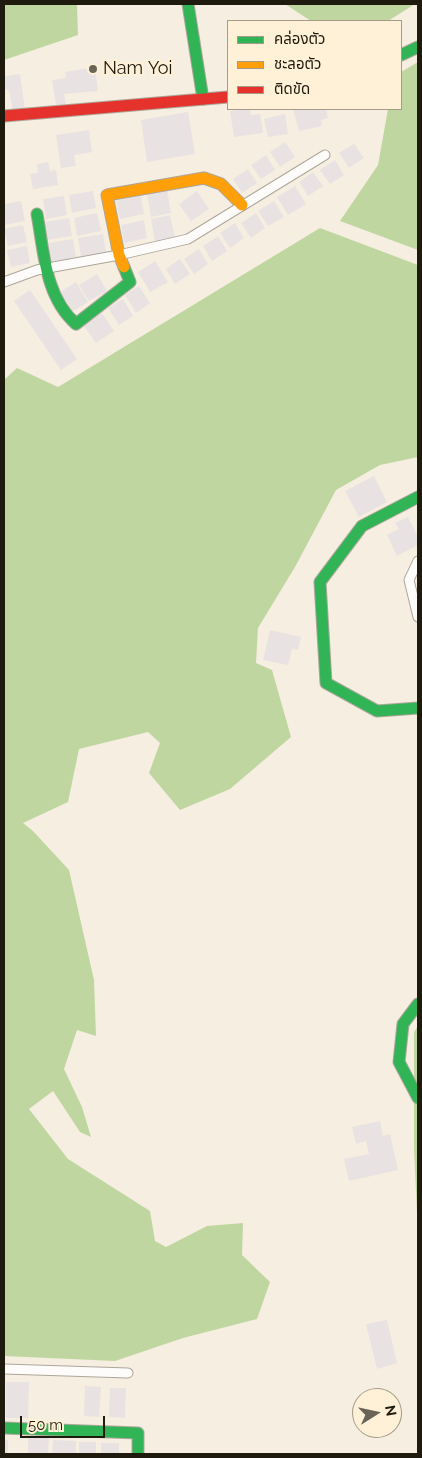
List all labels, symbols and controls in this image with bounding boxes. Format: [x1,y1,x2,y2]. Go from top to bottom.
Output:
legend [227,20,402,110]
text: คล่องตัว [274,30,325,48]
text: ชะลอตัว [274,55,321,73]
place label: Nam Yoi [103,58,172,80]
marker: Nam Yoi [87,63,99,75]
text: ติดขัด [274,80,310,98]
north arrow [352,1388,402,1438]
text: N [382,1404,400,1417]
scale bar [22,1406,108,1438]
text: 50 m [28,1416,63,1434]

